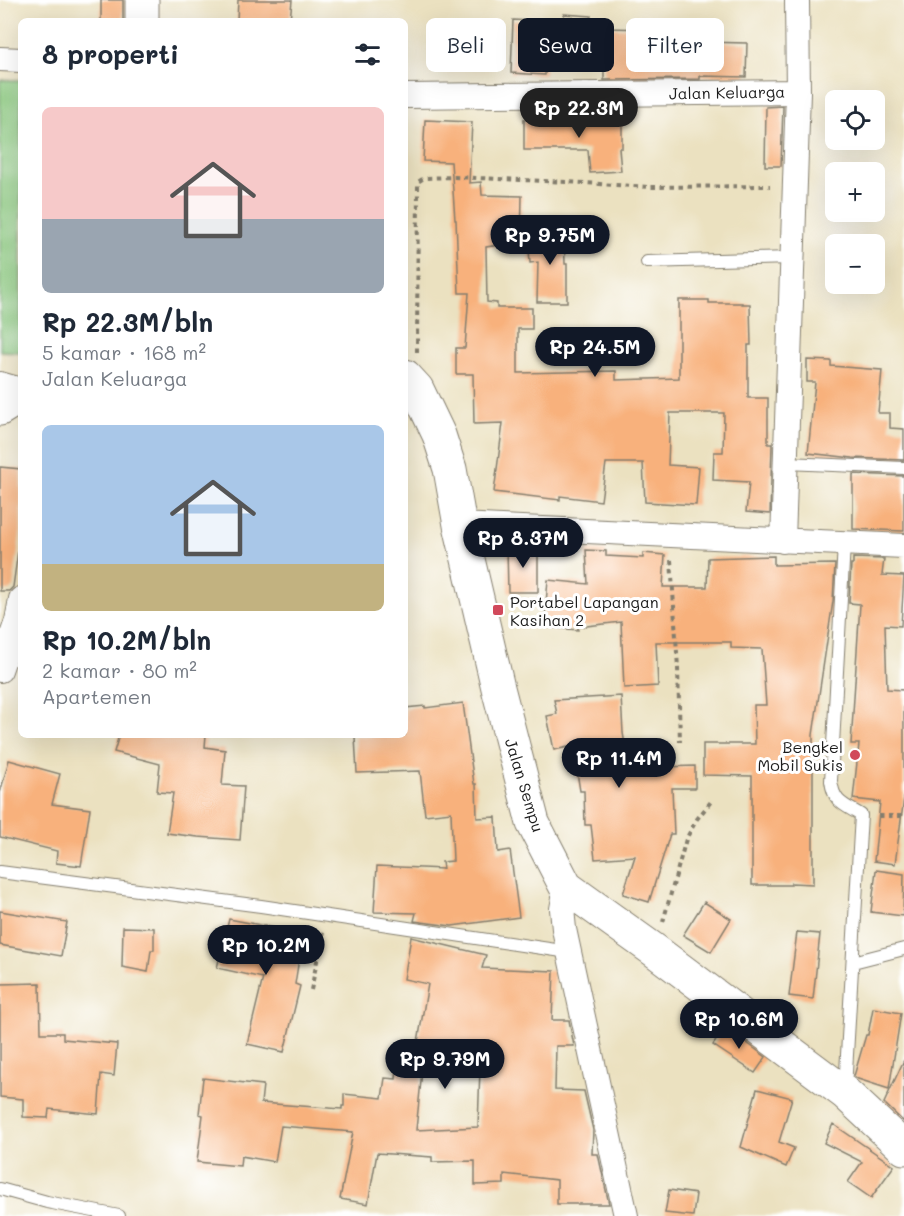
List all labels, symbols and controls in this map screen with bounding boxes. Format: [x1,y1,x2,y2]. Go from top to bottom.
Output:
chip: Beli [426,18,506,72]
chip: Sewa [518,18,614,72]
chip: Filter [626,18,724,72]
text: 8 properti [42,37,179,71]
icon: filters [351,38,384,71]
street label: Jalan Keluarga [669,80,785,104]
pin: Rp 22.3M [517,88,641,139]
map controls [825,90,885,294]
button: locate [825,90,885,150]
text: Rp 22.3M [534,94,624,120]
icon: home [159,146,267,254]
button: + [825,162,885,222]
pin: Rp 9.75M [488,215,612,266]
text: Rp 9.75M [505,221,595,247]
button: − [825,234,885,294]
text: Rp 22.3M/bln [42,305,213,339]
pin: Rp 24.5M [533,327,657,378]
text: Rp 24.5M [549,333,641,359]
text: 5 kamar · 168 m² [42,339,206,365]
text: Jalan Keluarga [42,365,187,391]
icon: home [159,464,267,572]
pin: Rp 8.37M [461,518,585,569]
text: Rp 8.37M [477,524,569,550]
place label: Portabel Lapangan Kasihan 2 [510,591,659,630]
marker: Portabel Lapangan Kasihan 2 [491,603,505,617]
text: Rp 10.2M/bln [42,623,211,657]
text: 2 kamar · 80 m² [42,657,197,683]
text: Apartemen [42,683,151,709]
street label: Jalan Sempu [501,736,549,834]
place label: Bengkel Mobil Sukis [758,736,843,775]
pin: Rp 11.4M [557,738,681,789]
text: Rp 11.4M [576,744,662,770]
marker: Bengkel Mobil Sukis [848,748,862,762]
pin: Rp 10.2M [204,925,328,976]
text: Rp 10.2M [222,931,310,957]
pin: Rp 10.6M [677,999,801,1050]
text: Rp 10.6M [694,1005,784,1031]
pin: Rp 9.79M [383,1039,507,1090]
text: Rp 9.79M [399,1045,491,1071]

